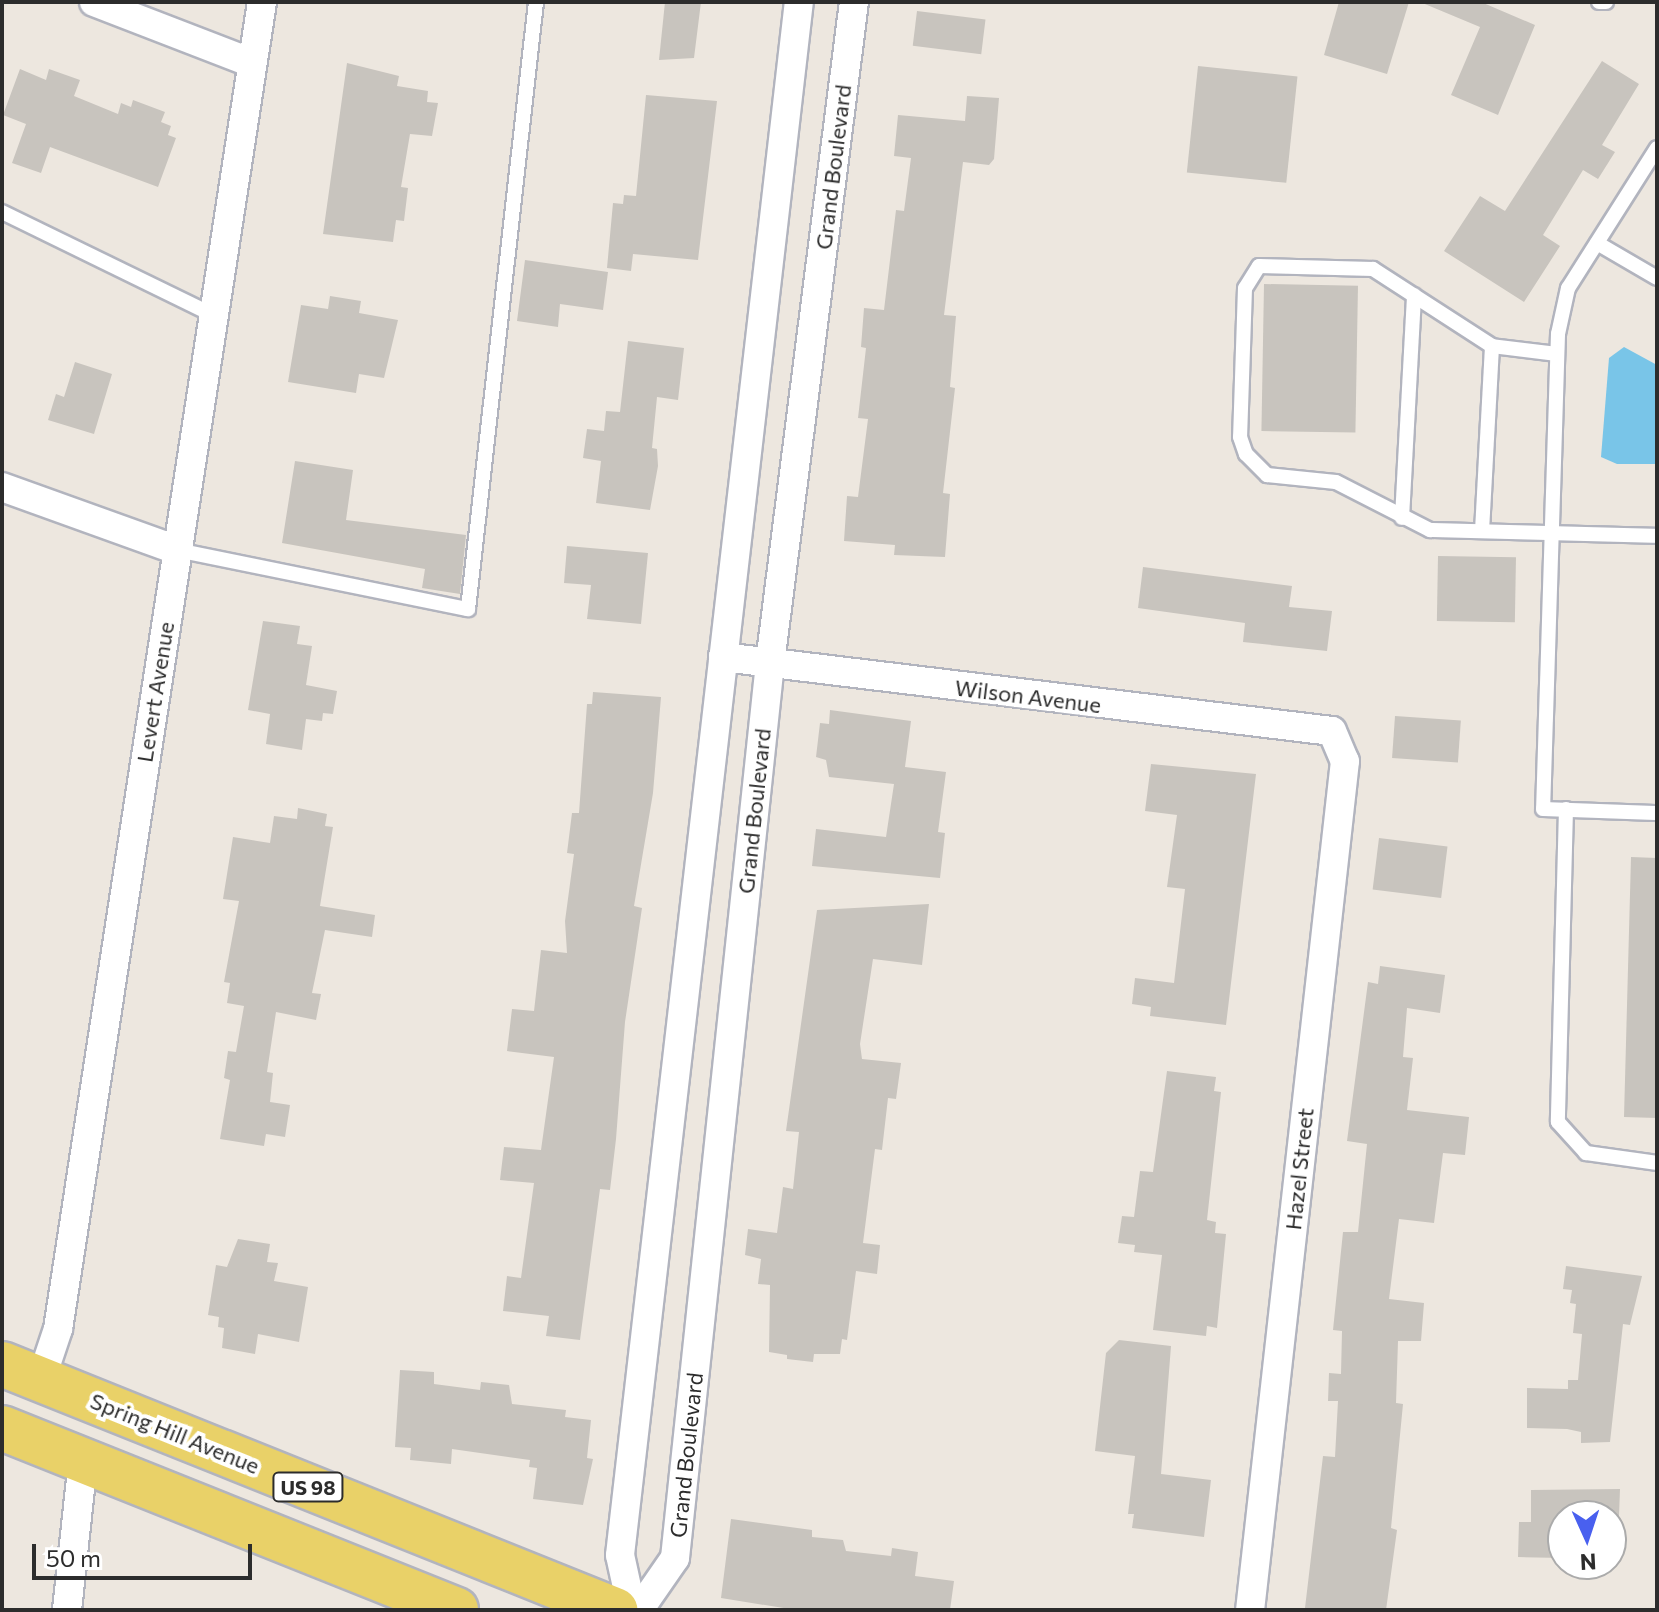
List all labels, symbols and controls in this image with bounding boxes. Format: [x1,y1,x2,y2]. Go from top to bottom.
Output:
street label: Grand Boulevard [810,83,856,251]
street label: Levert Avenue [131,620,179,764]
street label: Wilson Avenue [953,674,1103,718]
street label: Grand Boulevard [732,727,776,895]
street label: Hazel Street [1279,1107,1319,1231]
street label: Grand Boulevard [664,1371,708,1539]
street label: Spring Hill Avenue [87,1387,263,1479]
road number: US 98 [272,1471,344,1503]
north arrow [1547,1500,1627,1580]
scale bar [36,1528,256,1578]
text: 50 m [46,1543,101,1572]
text: N [1579,1549,1597,1576]

